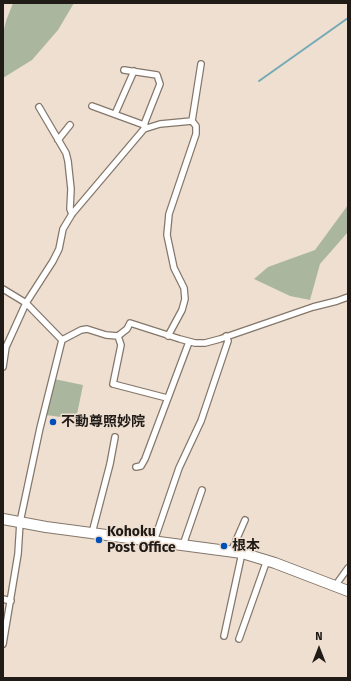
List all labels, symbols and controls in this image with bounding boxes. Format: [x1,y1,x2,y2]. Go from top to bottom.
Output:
place label: 不動尊照妙院 [61,414,145,430]
marker: 不動尊照妙院 [48,417,58,427]
place label: Kohoku Post Office [107,524,176,556]
marker: Kohoku Post Office [94,535,104,545]
place label: 根本 [232,538,260,554]
marker: 根本 [219,541,229,551]
north arrow [299,629,339,669]
text: N [315,630,323,643]

